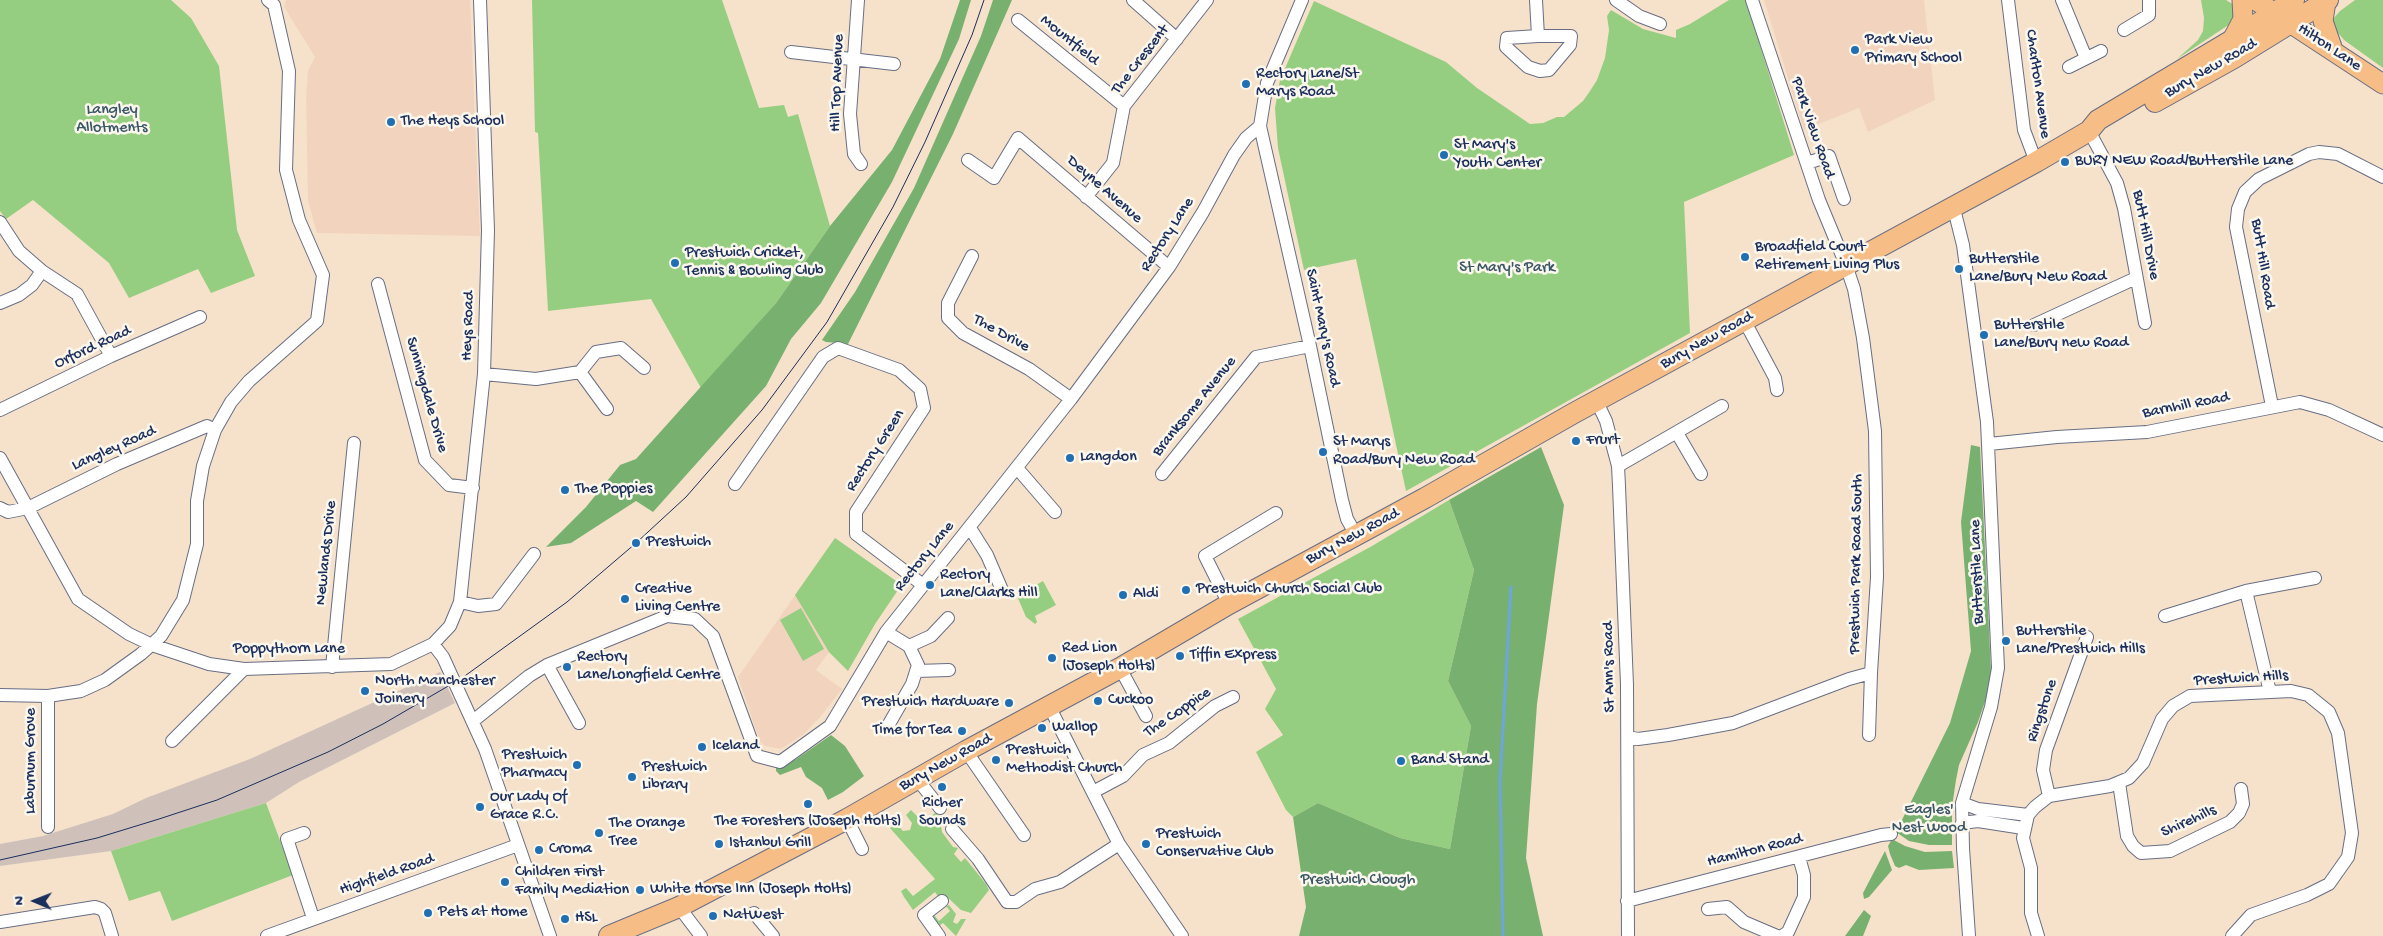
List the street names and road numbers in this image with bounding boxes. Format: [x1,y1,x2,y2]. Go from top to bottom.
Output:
street label: Mountfield [1036,11,1102,71]
street label: Hilton Lane [2293,20,2365,76]
street label: The Crescent [1108,21,1174,99]
street label: Charlton Avenue [2020,28,2054,140]
street label: Hill Top Avenue [827,34,849,132]
street label: Bury New Road [2162,35,2260,103]
street label: Park View Road [1786,75,1838,181]
street label: Deyne Avenue [1062,152,1146,228]
street label: Butt Hill Drive [2127,189,2163,281]
street label: Rectory Lane [1137,194,1199,276]
street label: Butt Hill Road [2245,218,2279,310]
street label: Saint Mary's Road [1300,267,1344,389]
street label: Heys Road [458,291,480,361]
street label: Bury New Road [1657,308,1757,374]
street label: The Drive [969,311,1033,357]
street label: Orford Road [52,322,134,374]
street label: Sunningdale Drive [400,335,452,455]
street label: Branksome Avenue [1149,353,1241,461]
street label: Barnhill Road [2141,388,2231,424]
street label: Rectory Green [842,406,910,496]
street label: Langley Road [69,422,159,476]
street label: Prestwich Park Road South [1846,474,1868,654]
street label: Newlands Drive [312,500,342,606]
street label: Bury New Road [1303,504,1403,570]
street label: Rectory Lane [891,518,959,596]
street label: Butterstile Lane [1967,519,1989,625]
street label: St Ann's Road [1600,621,1620,713]
street label: Poppythorn Lane [233,640,345,660]
street label: Prestwich Hills [2193,667,2289,691]
street label: Ringstone [2023,677,2063,745]
street label: The Coppice [1141,684,1215,742]
street label: Laburnum Grove [22,708,42,814]
street label: Bury New Road [896,730,996,796]
street label: Shirehills [2158,801,2220,843]
street label: Hamilton Road [1705,830,1805,872]
street label: Highfield Road [337,850,437,900]

